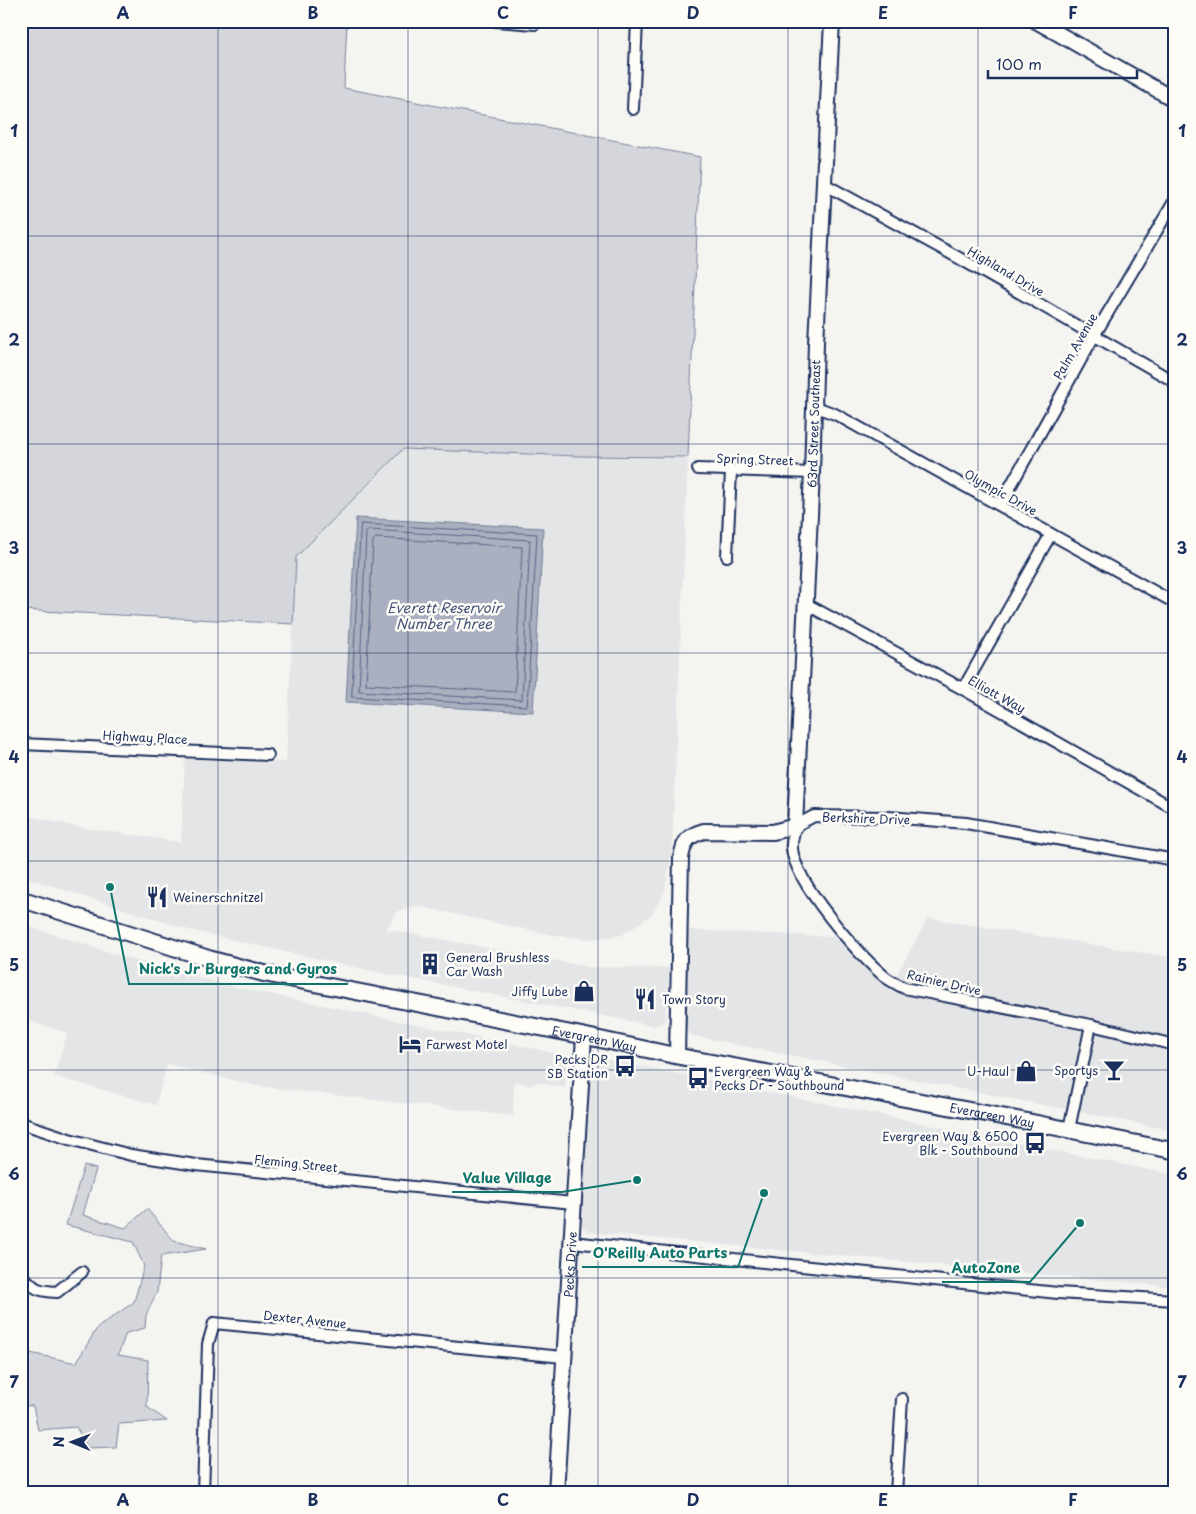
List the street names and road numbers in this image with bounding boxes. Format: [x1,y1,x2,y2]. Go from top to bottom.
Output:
street label: Highland Drive [964,242,1048,300]
street label: Palm Avenue [1049,309,1102,383]
street label: 63rd Street Southeast [802,359,824,488]
street label: Spring Street [716,449,794,469]
street label: Olympic Drive [961,465,1041,519]
street label: Elliott Way [965,671,1029,717]
street label: Highway Place [102,726,188,748]
street label: Berkshire Drive [822,807,910,829]
street label: Rainier Drive [905,965,983,999]
street label: Evergreen Way [551,1021,639,1056]
street label: Evergreen Way [948,1098,1036,1132]
street label: Fleming Street [253,1150,339,1176]
street label: Pecks Drive [559,1231,581,1298]
street label: Dexter Avenue [262,1306,348,1332]

